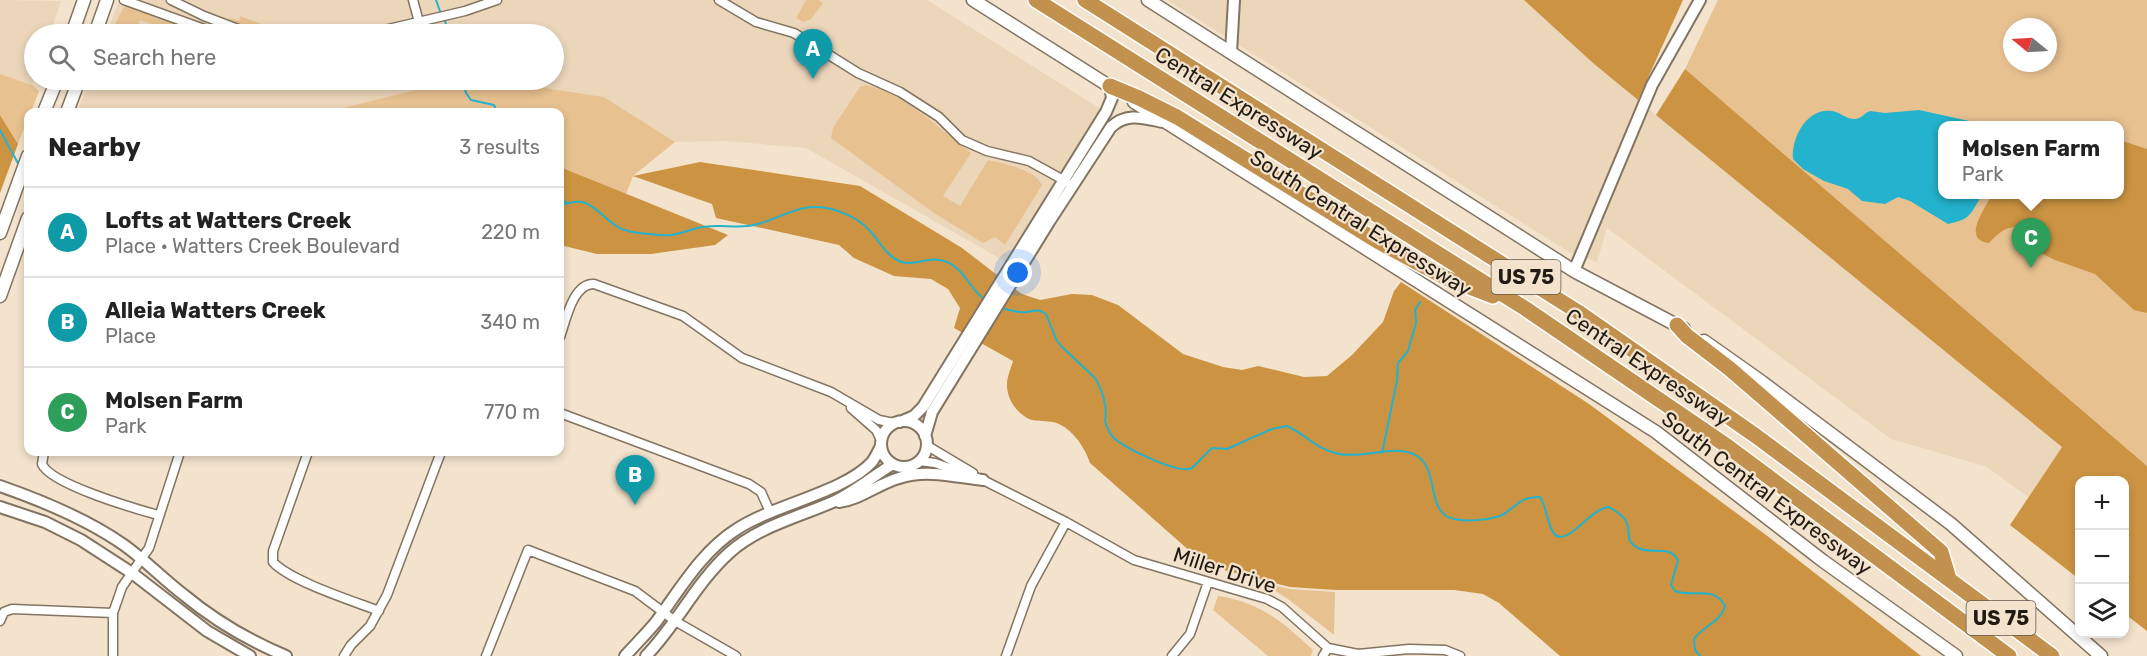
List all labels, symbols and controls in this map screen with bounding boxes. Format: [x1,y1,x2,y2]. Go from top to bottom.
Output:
north arrow [2003,18,2057,72]
search box [24,24,564,90]
pin: A [794,29,832,79]
icon: search [45,41,78,74]
street label: Central Expressway [1151,41,1328,165]
text: Search here [93,44,216,71]
popup [1938,121,2124,199]
text: Nearby [48,132,141,163]
text: 3 results [459,135,540,159]
text: Molsen Farm [1962,135,2100,162]
street label: South Central Expressway [1245,144,1477,302]
text: Park [1962,162,2003,186]
text: Lofts at Watters Creek [105,207,351,234]
pin: C [2012,218,2050,268]
text: A [60,220,75,244]
text: 220 m [481,220,540,244]
text: Place · Watters Creek Boulevard [105,234,400,258]
your location [1003,258,1032,287]
road number: US 75 [1492,260,1561,294]
text: Alleia Watters Creek [105,297,326,324]
street label: Central Expressway [1561,303,1735,432]
text: B [60,310,75,334]
text: 340 m [480,310,540,334]
text: Place [105,324,156,348]
text: Molsen Farm [105,387,243,414]
text: C [60,400,75,424]
text: 770 m [484,400,540,424]
street label: South Central Expressway [1657,406,1877,580]
text: Park [105,414,147,438]
pin: B [616,456,654,505]
map controls [2075,476,2129,638]
button: + [2075,476,2129,530]
button: − [2075,530,2129,584]
street label: Miller Drive [1170,542,1280,598]
button: layers [2075,584,2129,638]
road number: US 75 [1966,601,2036,635]

